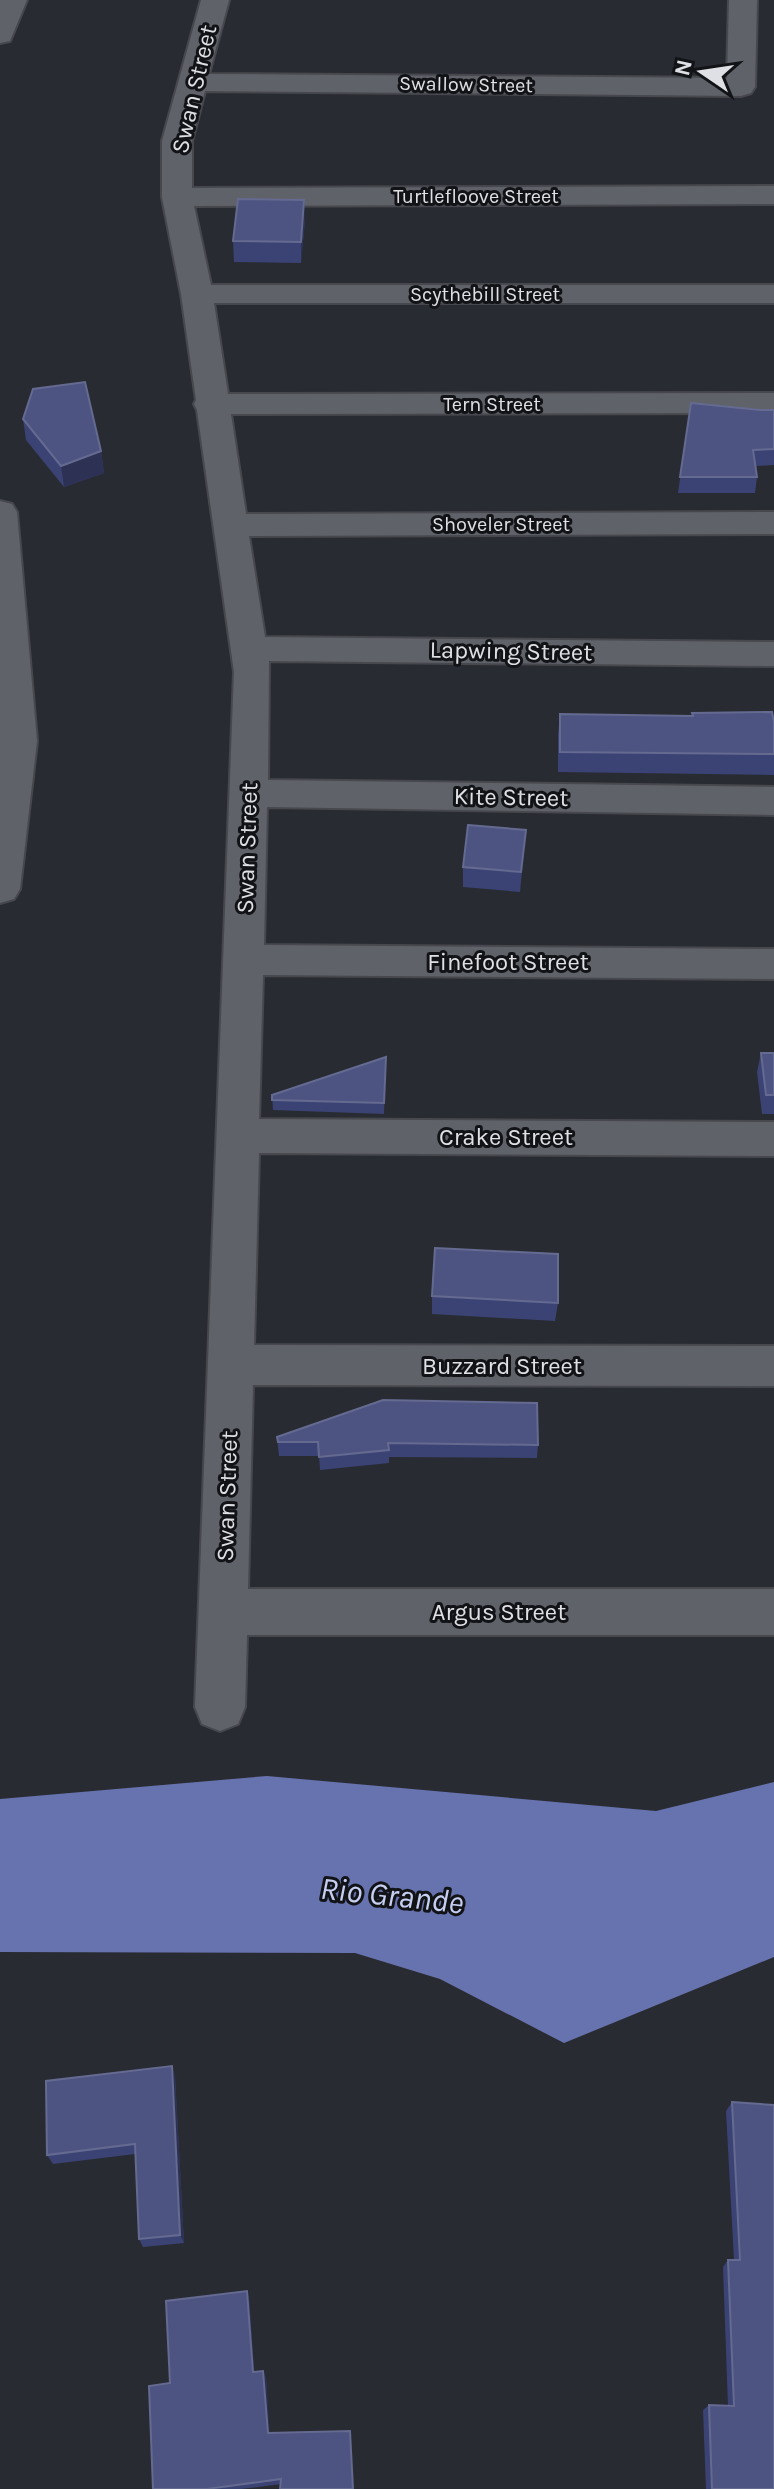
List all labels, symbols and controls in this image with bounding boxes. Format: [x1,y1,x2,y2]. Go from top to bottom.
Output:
street label: Swan Street [166,22,222,156]
north arrow [662,32,742,112]
text: N [669,57,698,78]
street label: Swallow Street [399,72,534,97]
street label: Turtlefloove Street [393,185,559,208]
street label: Scythebill Street [410,283,561,306]
street label: Tern Street [443,393,541,416]
street label: Shoveler Street [432,513,571,536]
street label: Lapwing Street [429,636,593,666]
street label: Swan Street [231,782,263,914]
street label: Kite Street [453,782,569,812]
street label: Finefoot Street [427,948,589,976]
street label: Crake Street [439,1123,573,1151]
street label: Buzzard Street [422,1352,582,1380]
street label: Swan Street [211,1430,243,1562]
street label: Argus Street [432,1598,566,1626]
water label: Rio Grande [319,1870,466,1921]

